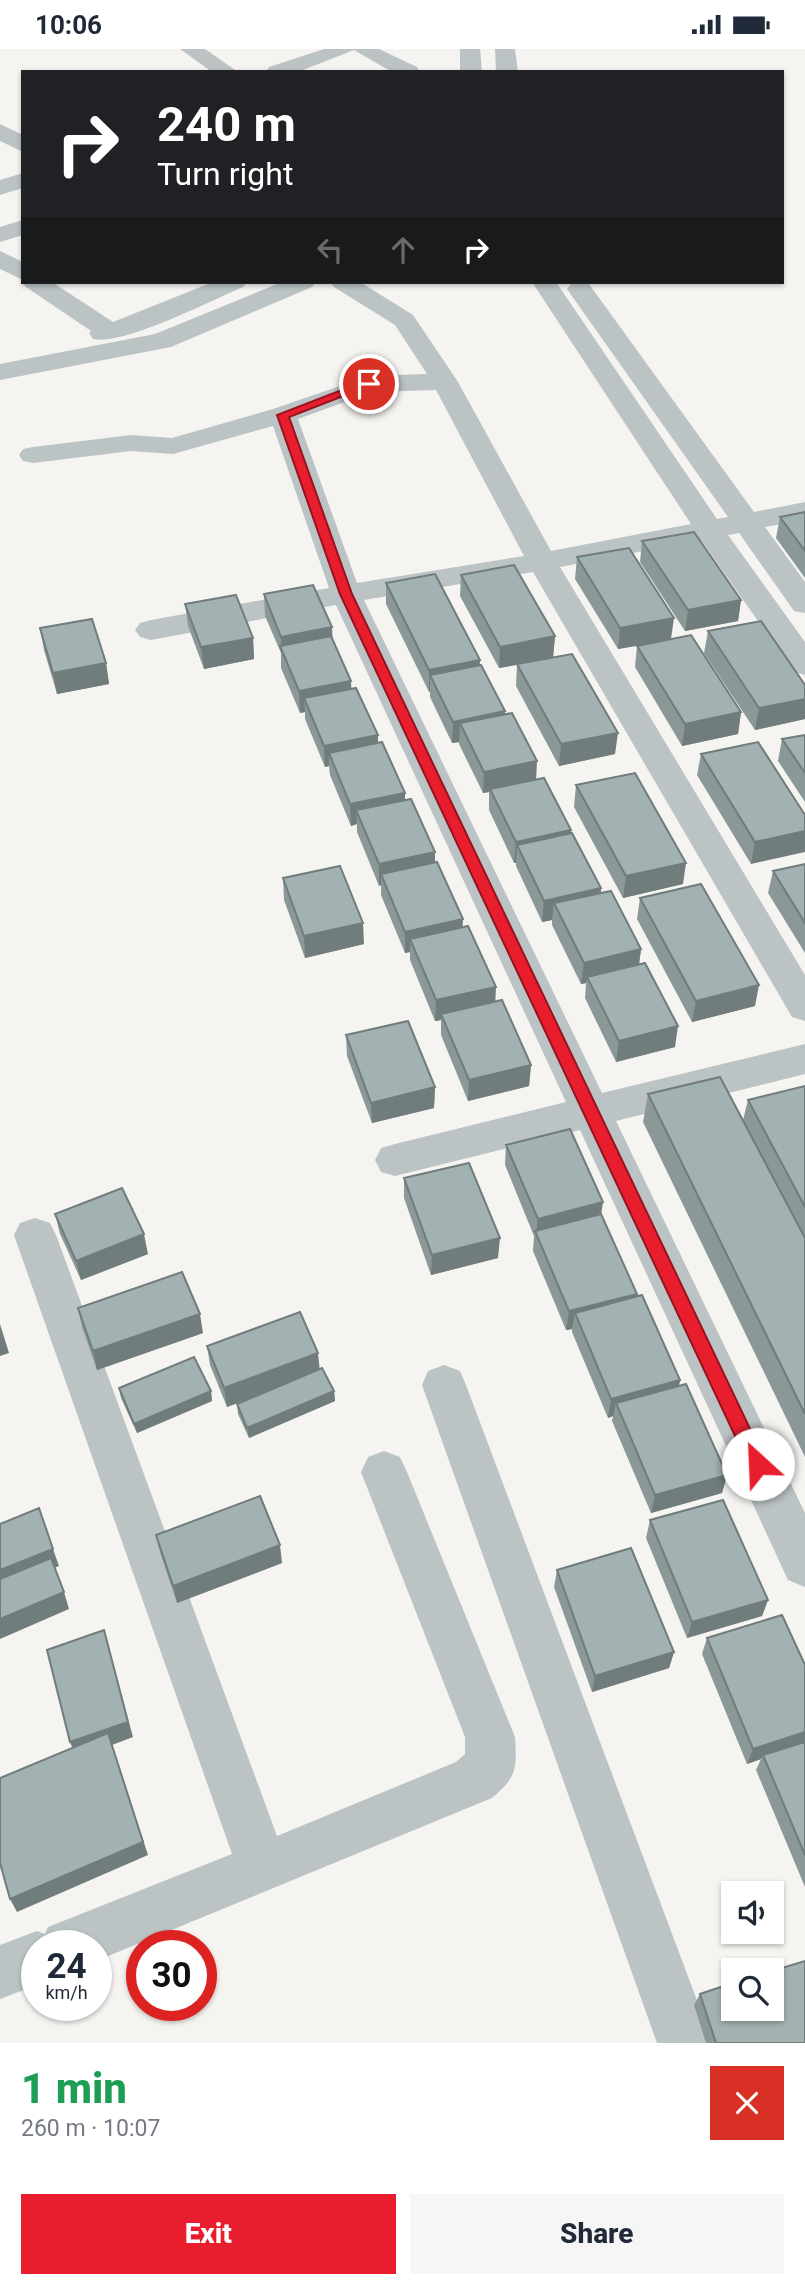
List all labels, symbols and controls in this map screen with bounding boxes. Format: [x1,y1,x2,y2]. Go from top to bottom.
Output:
text: 10:06 [35,10,102,40]
text: 240 m [157,96,296,153]
icon: right [42,98,133,189]
text: Turn right [157,155,293,193]
icon: left [311,231,349,269]
icon: ahead [384,231,422,269]
icon: right [457,231,495,269]
pin [339,354,399,414]
icon: arrive [350,365,388,403]
position arrow [721,1427,795,1501]
map controls [721,1881,784,2021]
button: sound [721,1881,784,1944]
speed limit sign: 30 [126,1930,217,2021]
text: 24 [46,1946,87,1987]
button: search [721,1958,784,2021]
text: km/h [45,1982,88,2003]
text: 1 min [21,2064,127,2113]
button: close [710,2066,784,2140]
text: 260 m · 10:07 [21,2115,160,2142]
button: Exit [21,2194,396,2274]
button: Share [410,2194,784,2274]

